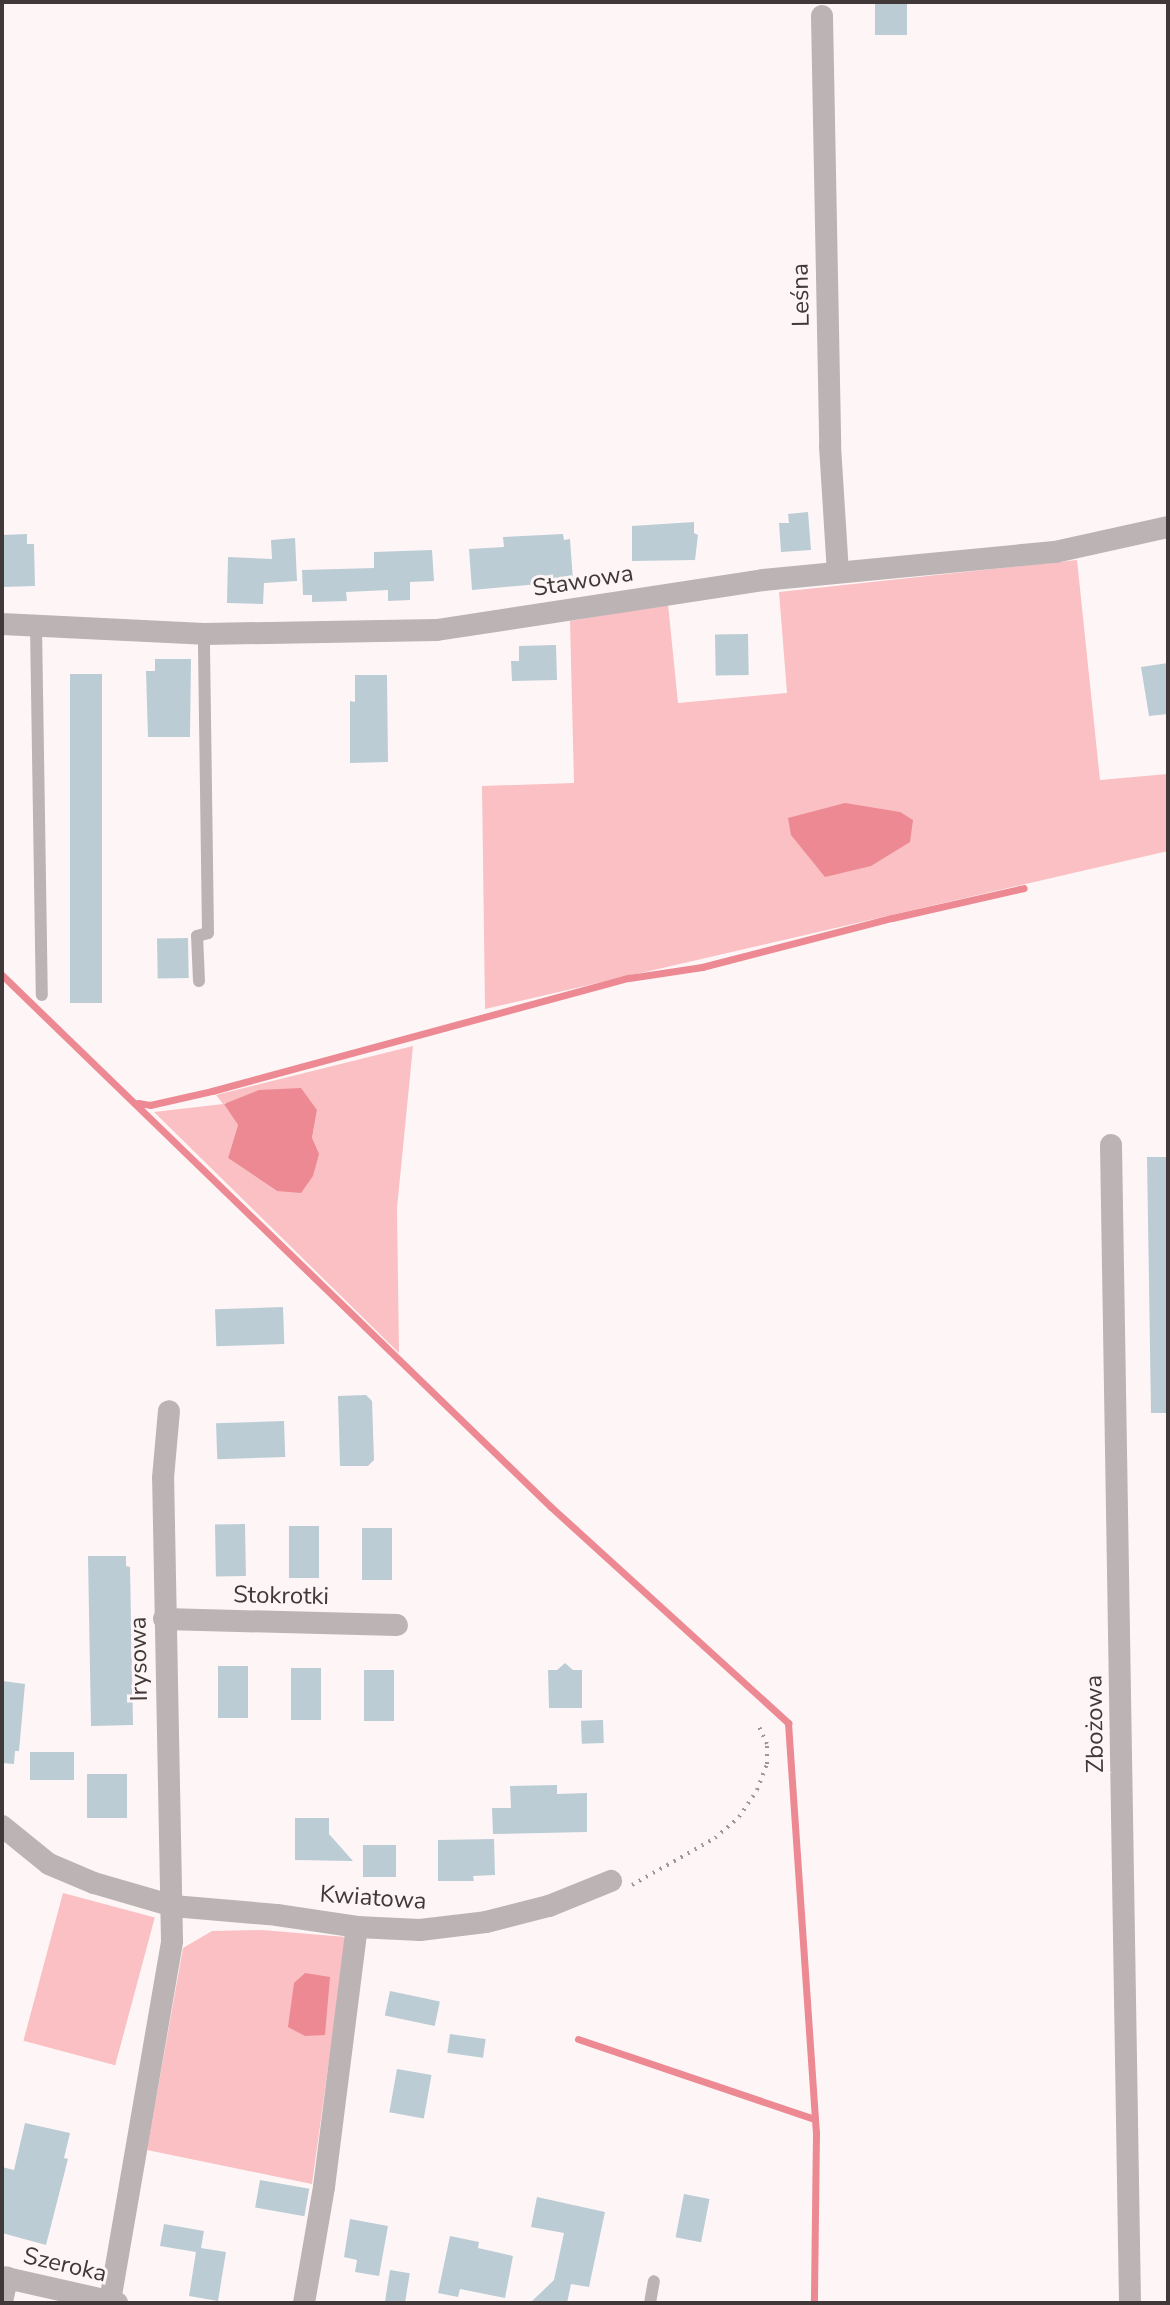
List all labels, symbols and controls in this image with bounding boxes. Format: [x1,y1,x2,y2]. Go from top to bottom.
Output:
street label: Leśna [786,263,816,327]
street label: Stawowa [531,559,635,603]
street label: Stokrotki [233,1581,329,1611]
street label: Irysowa [124,1616,154,1702]
street label: Zbożowa [1080,1675,1110,1773]
street label: Kwiatowa [319,1880,427,1916]
street label: Szeroka [20,2241,110,2289]

